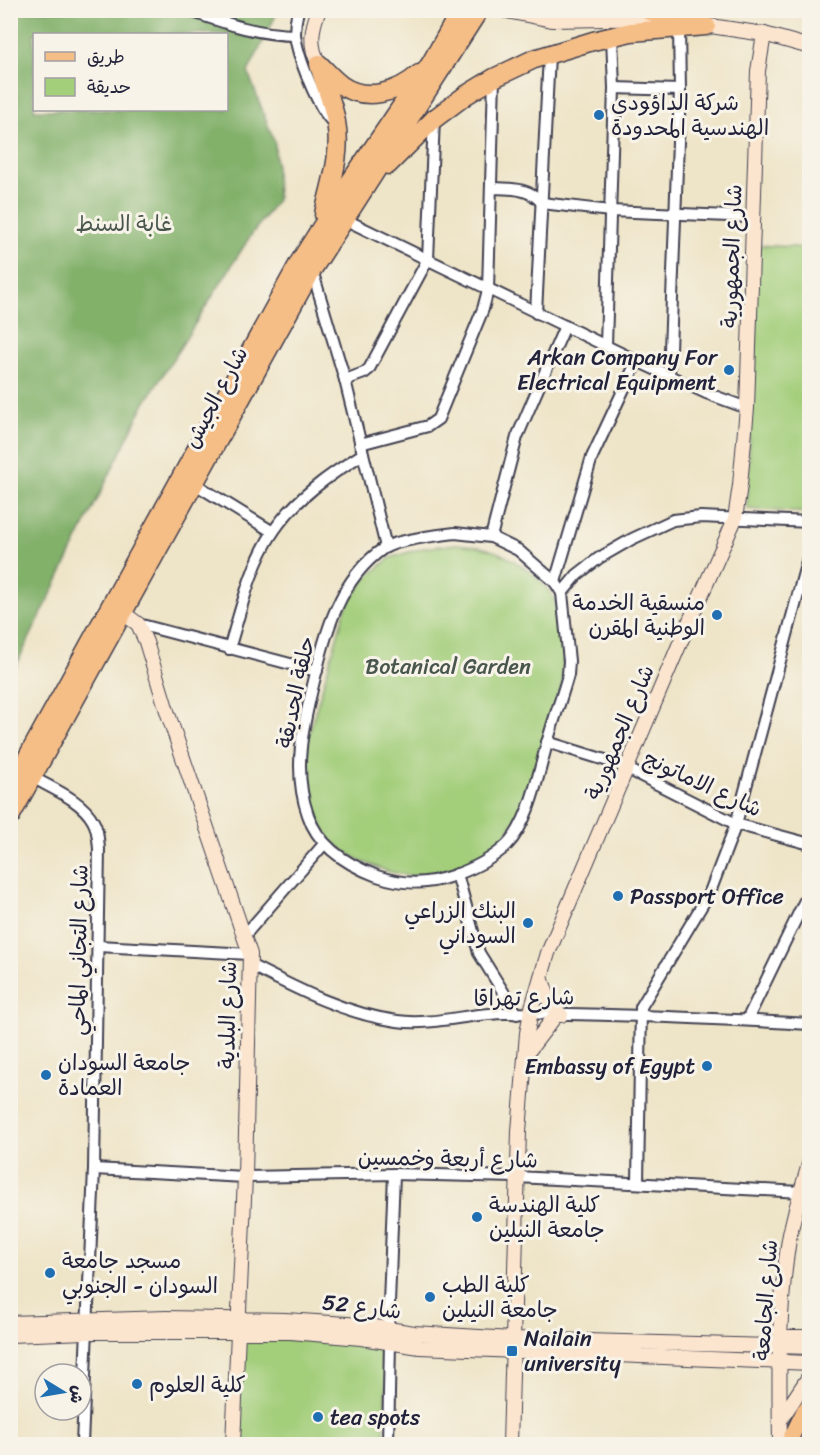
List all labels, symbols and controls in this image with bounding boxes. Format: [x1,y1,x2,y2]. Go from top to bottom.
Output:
legend [33,33,228,111]
text: طريق [87,41,125,73]
text: حديقة [87,71,131,103]
place label: شركة الداؤودي الهندسية المحدودة [611,83,769,147]
marker: شركة الداؤودي الهندسية المحدودة [592,108,606,122]
street label: شارع الجمهورية [710,183,753,329]
park label: غابة السنط [76,204,172,243]
place label: Arkan Company For Electrical Equipment [517,338,719,402]
street label: شارع الجيش [172,339,259,455]
marker: Arkan Company For Electrical Equipment [722,363,736,377]
place label: منسقية الخدمة الوطنية المقرن [572,583,705,647]
marker: منسقية الخدمة الوطنية المقرن [710,608,724,622]
street label: حلقة الحديقة [265,632,326,752]
park label: Botanical Garden [365,647,531,686]
street label: شارع الجمهورية [573,658,666,806]
street label: شارع الاماتونج [637,739,769,828]
street label: شارع التجاني الماحي [58,864,99,1036]
place label: Passport Office [630,877,784,916]
marker: Passport Office [611,889,625,903]
place label: البنك الزراعي السوداني [404,891,516,955]
marker: البنك الزراعي السوداني [521,916,535,930]
street label: شارع البلدية [207,961,248,1069]
street label: شارع تهراقا [473,977,575,1018]
place label: جامعة السودان العمادة [58,1043,190,1107]
place label: Embassy of Egypt [524,1047,695,1086]
marker: Embassy of Egypt [700,1059,714,1073]
marker: جامعة السودان العمادة [39,1068,53,1082]
street label: شارع أربعة وخمسين [358,1137,538,1180]
place label: كلية الهندسة جامعة النيلين [489,1185,605,1249]
marker: كلية الهندسة جامعة النيلين [470,1210,484,1224]
street label: شارع الجامعة [742,1238,789,1362]
place label: مسجد جامعة السودان - الجنوبي [62,1241,218,1305]
place label: كلية الطب جامعة النيلين [442,1265,558,1329]
marker: مسجد جامعة السودان - الجنوبي [43,1266,57,1280]
street label: شارع 52 [320,1282,404,1331]
marker: كلية الطب جامعة النيلين [423,1290,437,1304]
place label: Nailain university [524,1319,621,1383]
marker: Nailain university [505,1344,519,1358]
north arrow [33,1362,93,1422]
place label: كلية العلوم [149,1365,246,1404]
marker: كلية العلوم [130,1377,144,1391]
text: ش [61,1383,93,1406]
place label: tea spots [330,1398,421,1437]
marker: tea spots [311,1410,325,1424]

